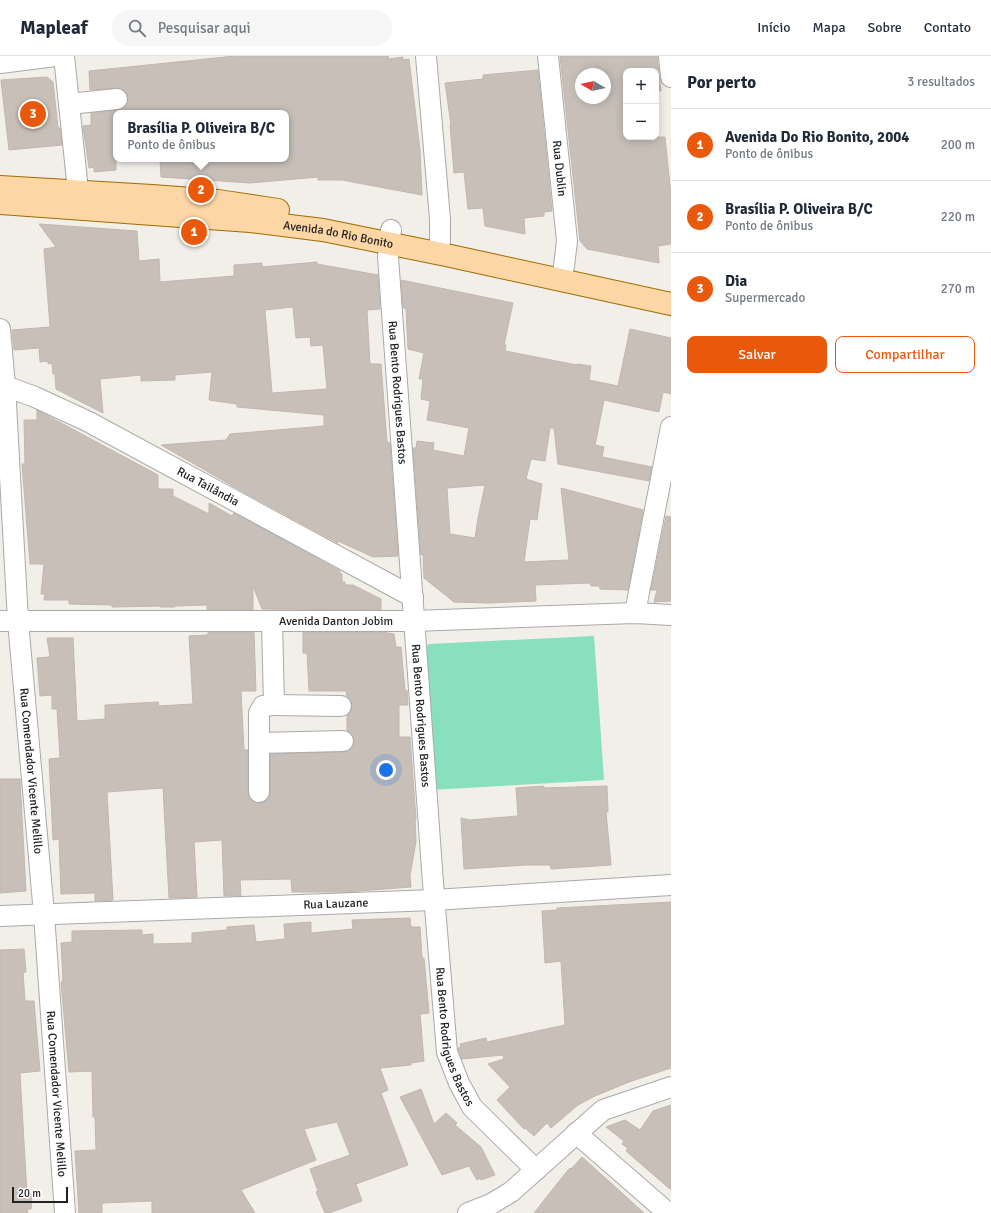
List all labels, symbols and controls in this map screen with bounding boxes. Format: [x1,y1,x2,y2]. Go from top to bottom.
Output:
search box [112,10,392,46]
text: Mapleaf [20,16,88,40]
icon: search [126,17,148,39]
text: Pesquisar aqui [158,19,251,37]
text: Início [757,19,791,36]
text: Mapa [813,19,845,36]
text: Sobre [867,19,902,36]
text: Contato [924,19,971,36]
north arrow [575,68,611,104]
map controls [623,68,659,140]
button: + [623,68,659,104]
text: Por perto [687,72,756,93]
text: 3 resultados [907,74,975,90]
pin: 3 [20,99,46,129]
button: − [623,104,659,140]
popup [113,110,289,162]
text: Brasília P. Oliveira B/C [127,119,275,137]
text: Avenida Do Rio Bonito, 2004 [725,128,909,146]
text: Ponto de ônibus [127,137,215,153]
text: 1 [696,137,704,153]
text: 200 m [941,137,975,153]
street label: Rua Dublin [549,140,570,197]
text: Ponto de ônibus [725,146,813,162]
pin: 2 [188,175,214,205]
text: Brasília P. Oliveira B/C [725,200,873,218]
text: 2 [696,209,704,225]
text: 220 m [941,209,975,225]
pin: 1 [181,217,207,247]
street label: Avenida do Rio Bonito [282,218,395,252]
text: Ponto de ônibus [725,218,813,234]
text: Dia [725,272,747,290]
text: 3 [696,281,704,297]
text: 270 m [941,281,975,297]
text: Supermercado [725,290,805,306]
street label: Rua Bento Rodrigues Bastos [385,320,410,465]
button: Salvar [687,336,827,373]
button: Compartilhar [835,336,975,373]
street label: Rua Tailândia [174,464,242,509]
street label: Avenida Danton Jobim [279,614,393,629]
street label: Rua Bento Rodrigues Bastos [408,643,434,788]
street label: Rua Comendador Vicente Melillo [16,687,46,854]
your location [376,760,396,780]
street label: Rua Lauzane [303,895,369,912]
street label: Rua Bento Rodrigues Bastos [432,966,478,1109]
street label: Rua Comendador Vicente Melillo [43,1010,70,1177]
scale bar [12,1185,68,1204]
text: 20 m [18,1187,41,1200]

